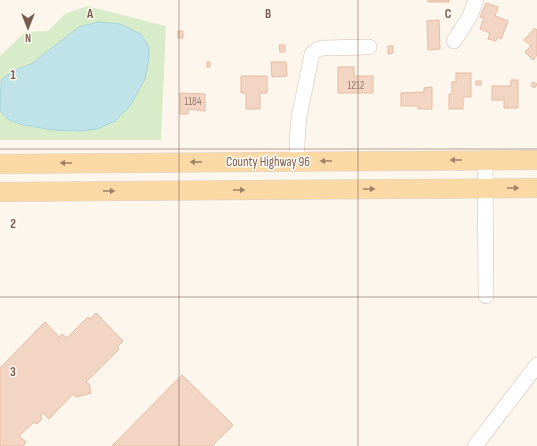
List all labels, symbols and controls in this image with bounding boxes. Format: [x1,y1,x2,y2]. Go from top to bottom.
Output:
text: A [86,6,94,22]
text: B [265,6,271,22]
text: C [445,6,452,22]
north arrow [8,8,48,48]
text: N [25,31,31,44]
text: 1 [10,67,16,83]
house number: 1212 [347,79,365,92]
house number: 1184 [184,95,202,108]
street label: County Highway 96 [226,154,310,170]
one-way arrow [449,157,462,163]
one-way arrow [319,158,332,164]
one-way arrow [189,159,202,165]
one-way arrow [59,160,72,166]
one-way arrow [507,185,519,192]
one-way arrow [363,186,375,193]
one-way arrow [233,187,246,193]
one-way arrow [103,188,116,194]
text: 2 [10,216,16,232]
text: 3 [10,364,16,380]

